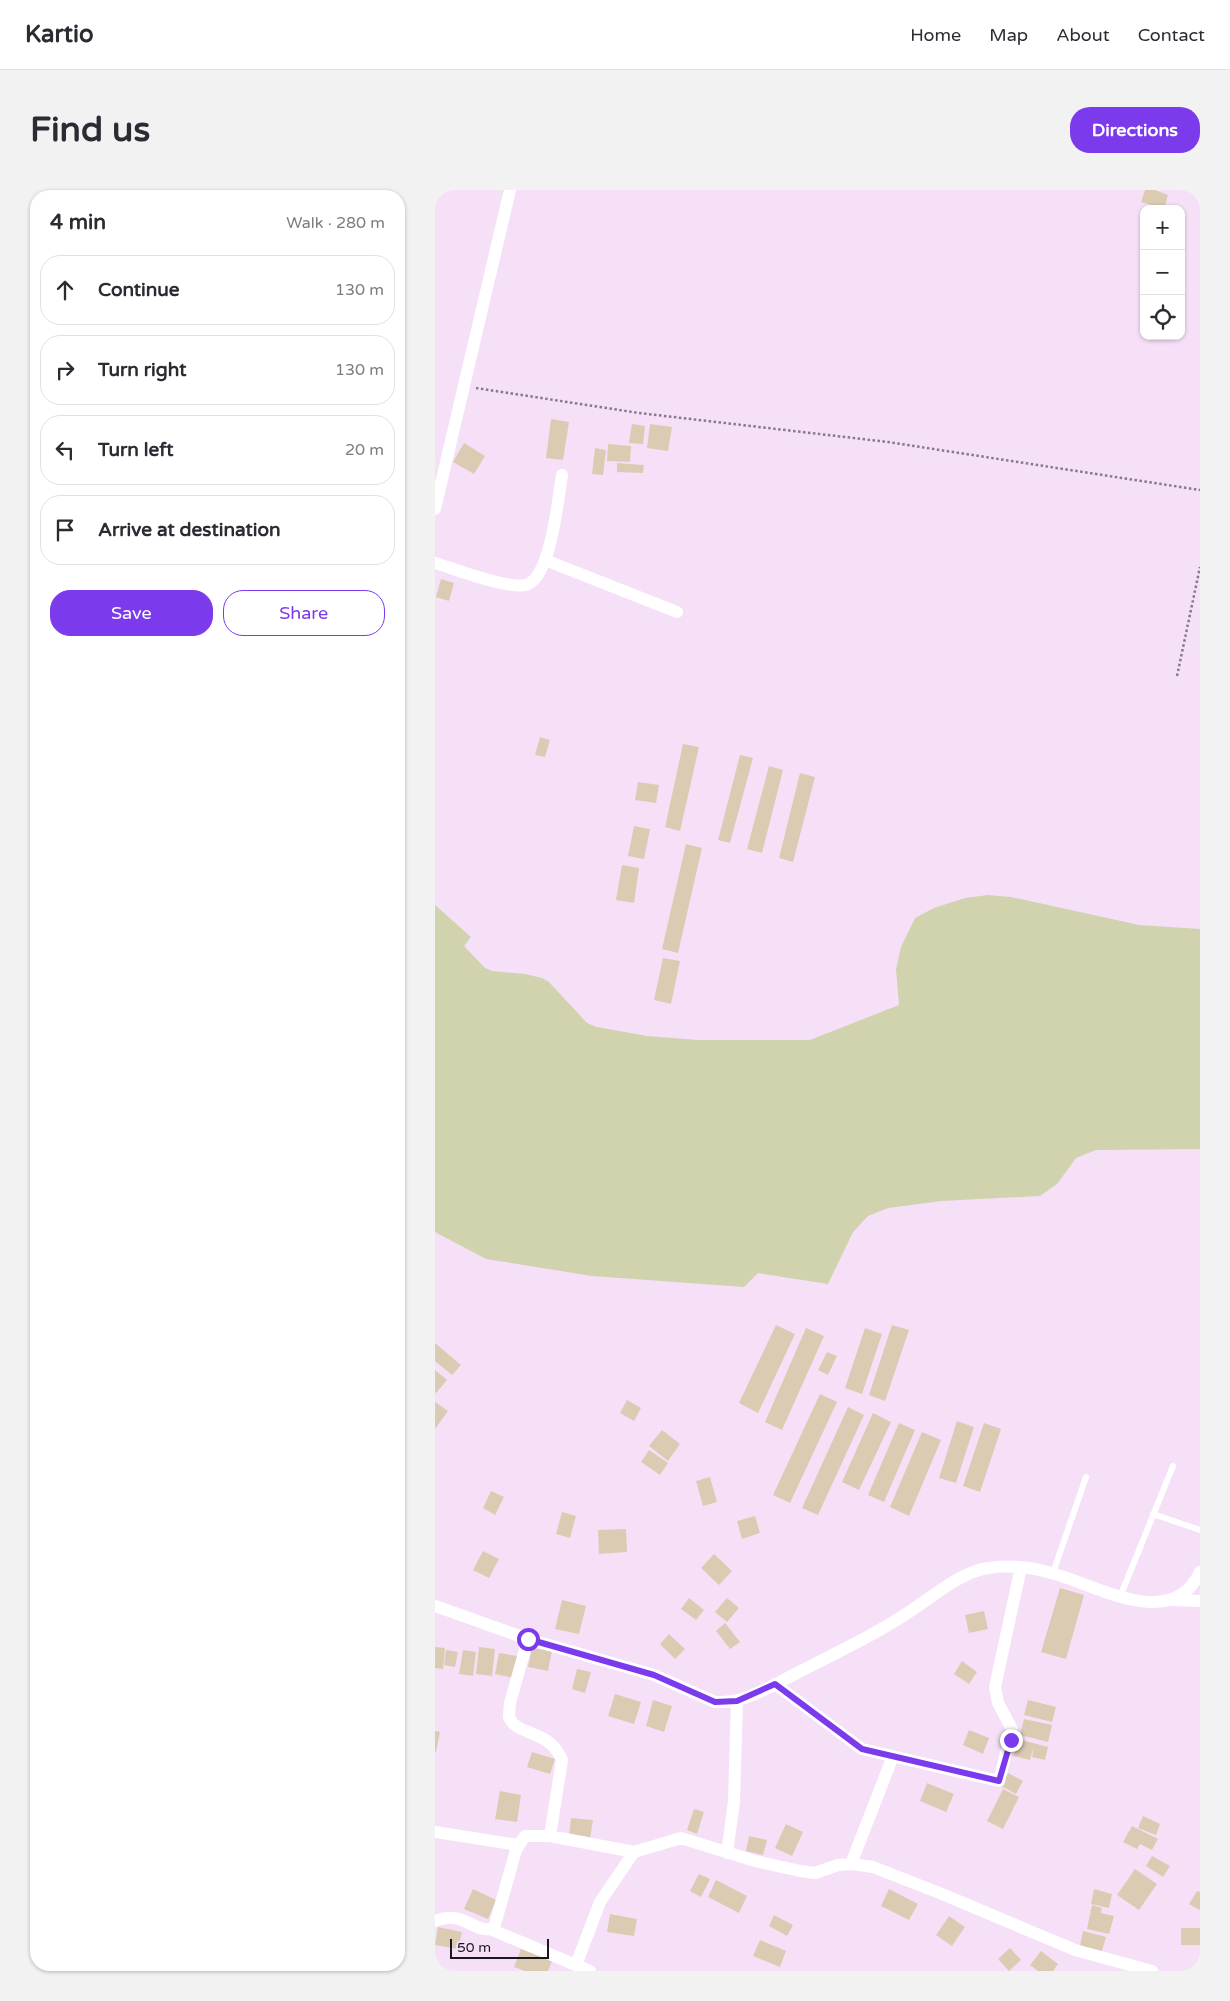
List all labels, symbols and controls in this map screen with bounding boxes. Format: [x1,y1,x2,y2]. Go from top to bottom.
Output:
text: Kartio [25,20,94,49]
text: Home [910,24,961,46]
text: Map [989,24,1028,46]
text: About [1056,24,1110,46]
text: Contact [1138,24,1205,46]
button: Directions [1070,107,1200,153]
text: Find us [30,109,150,151]
map controls [1140,205,1185,340]
button: + [1140,205,1185,250]
text: 4 min [50,210,106,235]
text: Walk · 280 m [286,213,385,233]
button: − [1140,250,1185,295]
icon: ahead [51,276,79,304]
text: Continue [98,279,180,301]
text: 130 m [335,280,384,300]
button: locate [1140,295,1185,340]
icon: right [51,356,79,384]
text: Turn right [98,359,186,381]
text: 130 m [335,360,384,380]
icon: left [51,436,79,464]
text: Turn left [98,439,174,461]
text: 20 m [345,440,384,460]
icon: arrive [51,516,79,544]
text: Arrive at destination [98,519,281,541]
button: Save [50,590,213,636]
button: Share [223,590,385,636]
route start [517,1628,540,1651]
route end [1000,1729,1023,1752]
scale bar [450,1936,549,1959]
text: 50 m [457,1939,491,1956]

